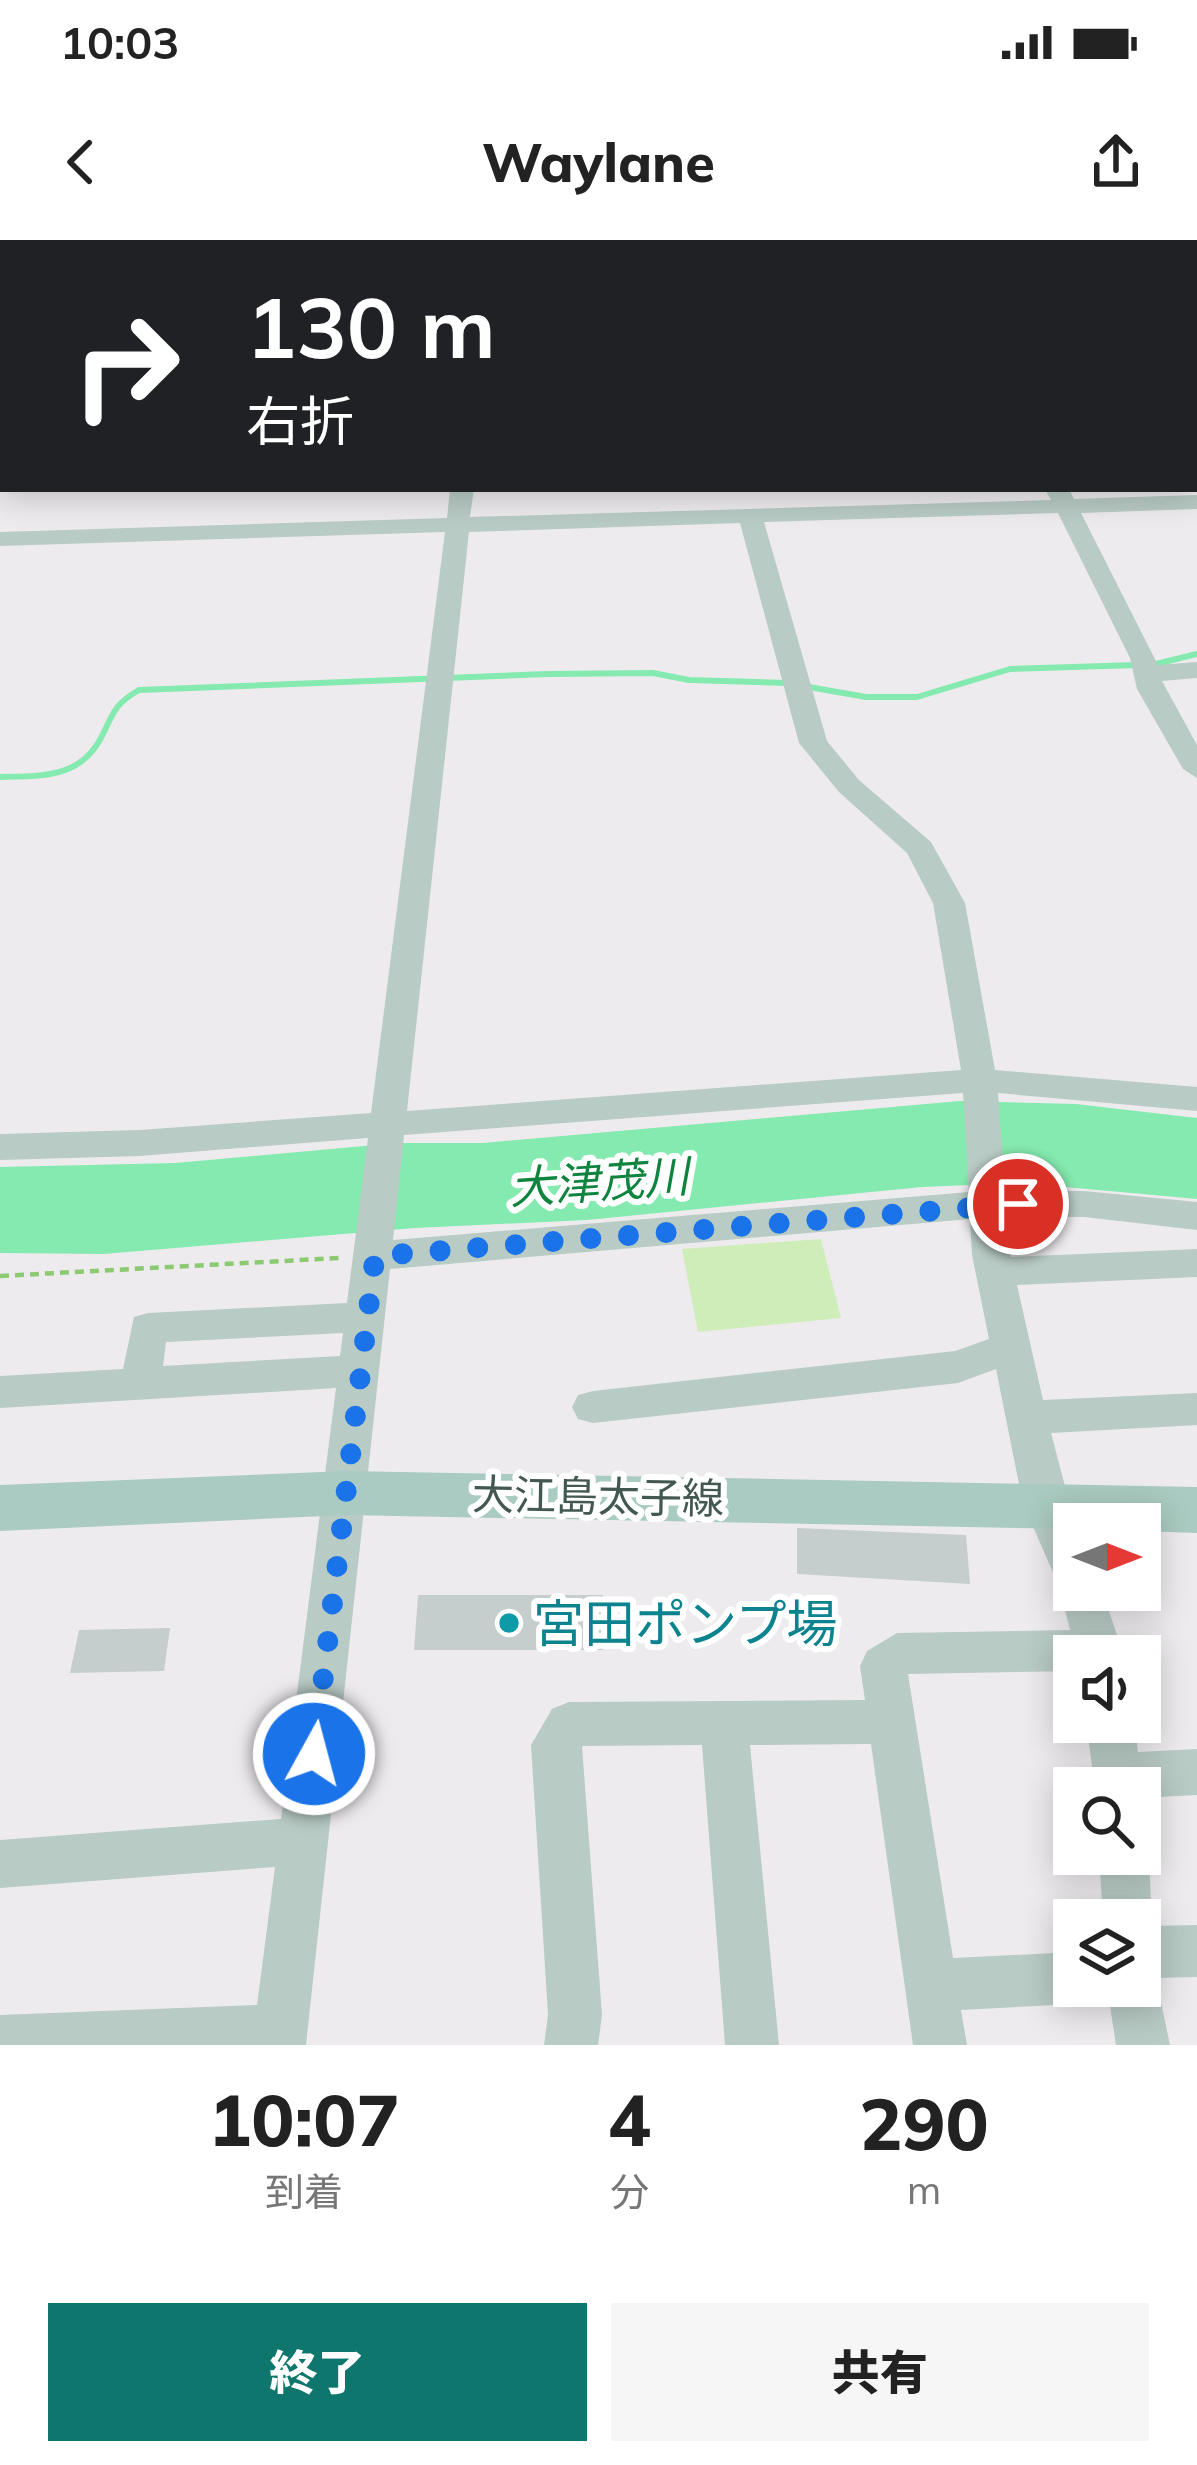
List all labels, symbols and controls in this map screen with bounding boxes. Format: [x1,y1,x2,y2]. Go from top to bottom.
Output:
text: 10:03 [60,14,179,70]
text: Waylane [482,128,715,196]
icon: back [48,129,114,195]
icon: share [1083,129,1149,195]
text: 130 m [246,274,496,379]
icon: right [48,288,204,444]
text: 右折 [246,387,354,455]
water label: 大津茂川 [507,1147,695,1215]
pin [967,1153,1069,1255]
icon: arrive [985,1171,1051,1237]
street label: 大江島太子線 [472,1467,724,1525]
north arrow [1053,1503,1161,1611]
map controls [1053,1503,1161,2007]
place label: 宮田ポンプ場 [533,1591,837,1655]
marker: 宮田ポンプ場 [496,1610,522,1636]
button: sound [1053,1635,1161,1743]
position arrow [251,1691,377,1817]
button: search [1053,1767,1161,1875]
button: layers [1053,1899,1161,2007]
text: 10:07 [208,2074,400,2164]
text: 4 [608,2074,651,2164]
text: 290 [859,2078,989,2168]
text: m [907,2165,941,2214]
text: 到着 [265,2167,343,2216]
text: 分 [610,2167,649,2216]
button: 終了 [48,2303,587,2441]
button: 共有 [611,2303,1149,2441]

